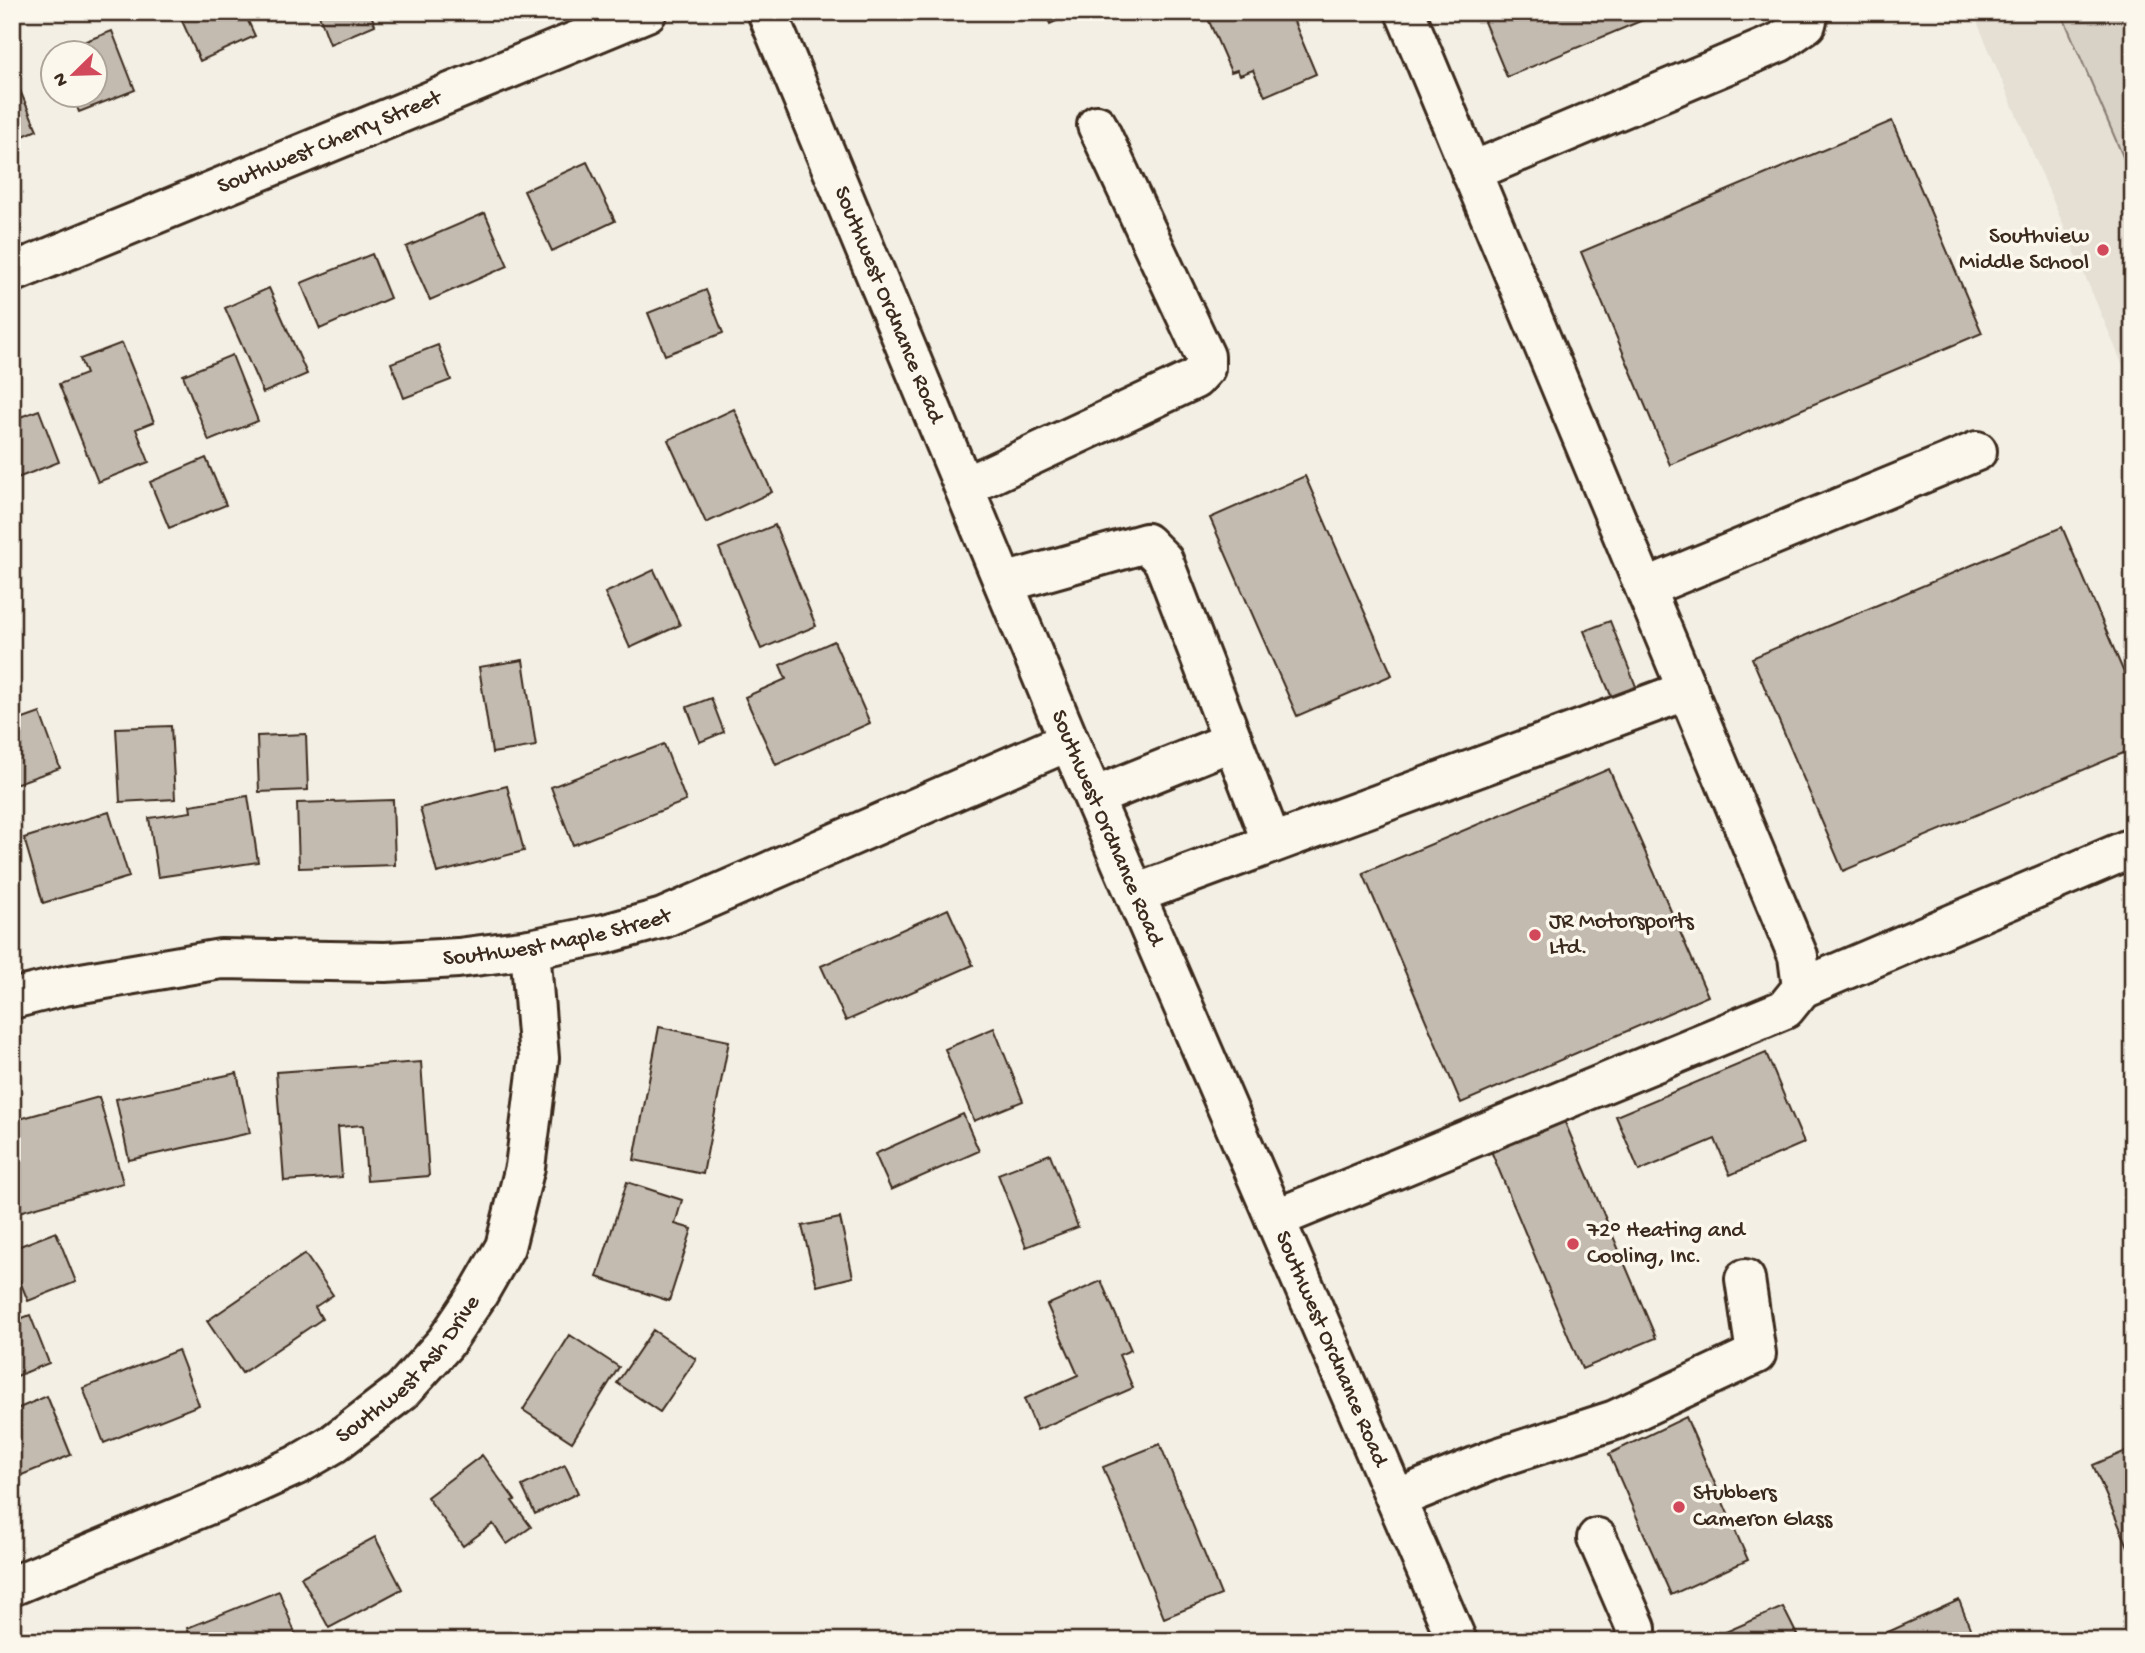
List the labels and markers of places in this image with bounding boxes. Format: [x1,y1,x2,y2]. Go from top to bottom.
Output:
place label: Southview Middle School [1959,224,2089,277]
marker: Southview Middle School [2095,242,2111,258]
place label: JR Motorsports Ltd. [1549,909,1694,962]
marker: JR Motorsports Ltd. [1527,927,1543,943]
place label: 72° Heating and Cooling, Inc. [1586,1218,1746,1271]
marker: 72° Heating and Cooling, Inc. [1565,1236,1581,1252]
place label: Stubbers Cameron Glass [1693,1481,1833,1534]
marker: Stubbers Cameron Glass [1671,1499,1687,1515]

